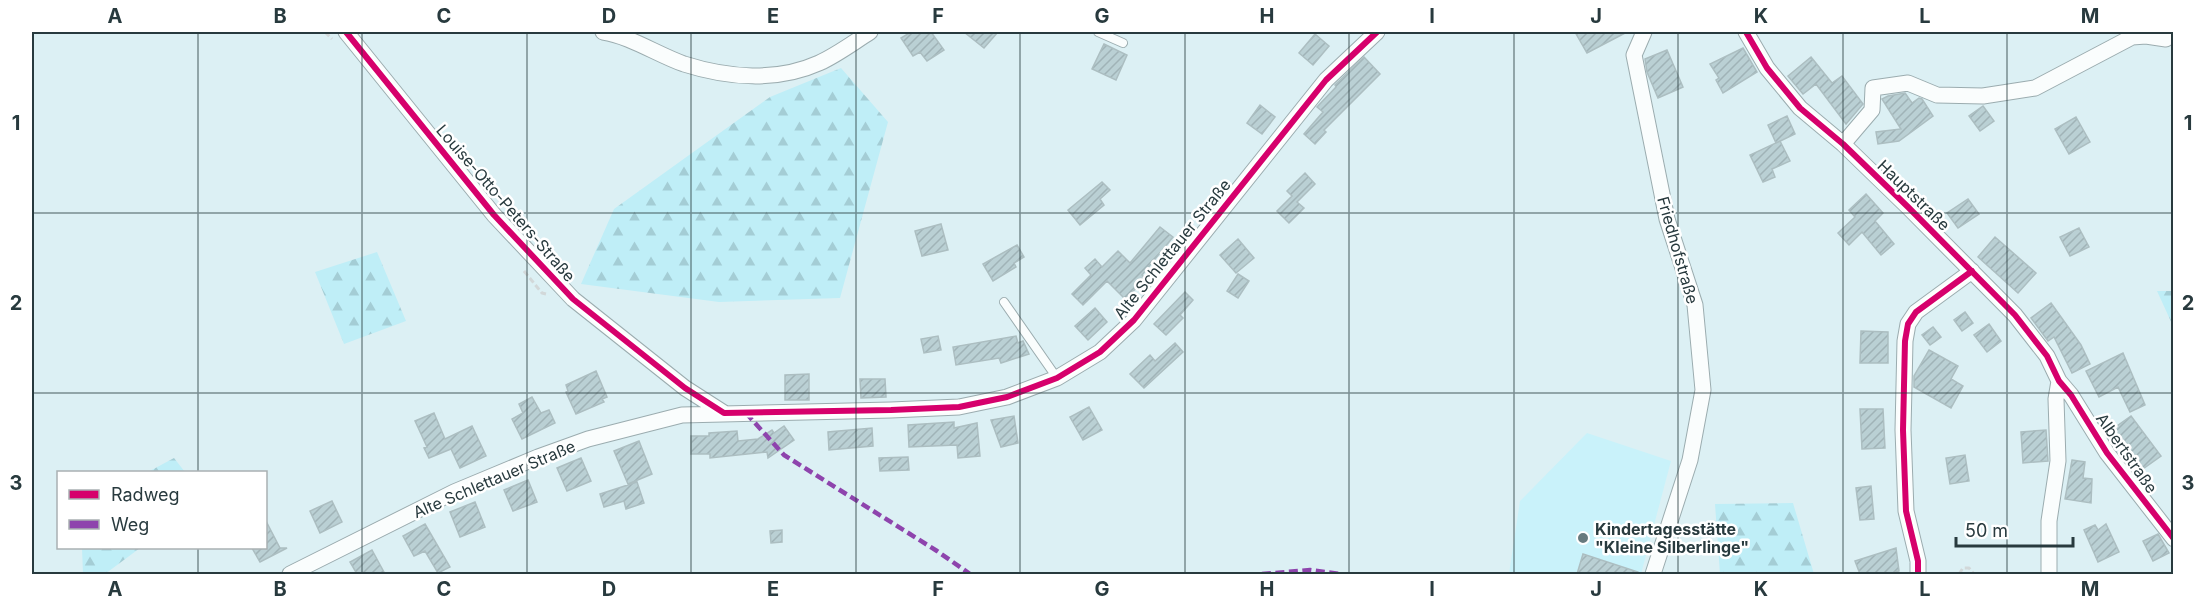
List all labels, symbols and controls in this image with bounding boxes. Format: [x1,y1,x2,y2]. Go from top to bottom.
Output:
text: A [108,4,123,28]
text: B [273,4,287,28]
text: C [437,4,451,28]
text: D [602,4,616,28]
text: E [767,4,779,28]
text: F [932,4,944,28]
text: G [1094,4,1110,28]
text: H [1260,4,1274,28]
text: I [1429,4,1435,28]
text: J [1590,4,1602,28]
text: K [1754,4,1768,28]
text: L [1919,4,1931,28]
text: M [2081,4,2099,28]
text: 1 [12,111,20,135]
text: 1 [2184,111,2192,135]
street label: Louise-Otto-Peters-Straße [432,120,580,286]
street label: Hauptstraße [1874,155,1954,235]
street label: Alte Schlettauer Straße [1109,175,1235,323]
street label: Friedhofstraße [1653,194,1703,306]
text: 2 [10,291,22,315]
text: 2 [2182,291,2194,315]
street label: Albertstraße [2092,409,2162,497]
street label: Alte Schlettauer Straße [410,436,578,522]
text: 3 [10,471,22,495]
legend [57,471,267,549]
text: 3 [2182,471,2194,495]
text: Radweg [111,484,180,505]
scale bar [1956,510,2073,548]
text: Weg [111,514,149,535]
place label: Kindertagesstätte "Kleine Silberlinge" [1595,519,1749,557]
text: 50 m [1965,520,2008,541]
marker: Kindertagesstätte "Kleine Silberlinge" [1576,531,1590,545]
text: A [108,577,123,601]
text: B [273,577,287,601]
text: C [437,577,451,601]
text: D [602,577,616,601]
text: E [767,577,779,601]
text: F [932,577,944,601]
text: G [1094,577,1110,601]
text: H [1260,577,1274,601]
text: I [1429,577,1435,601]
text: J [1590,577,1602,601]
text: K [1754,577,1768,601]
text: L [1919,577,1931,601]
text: M [2081,577,2099,601]

